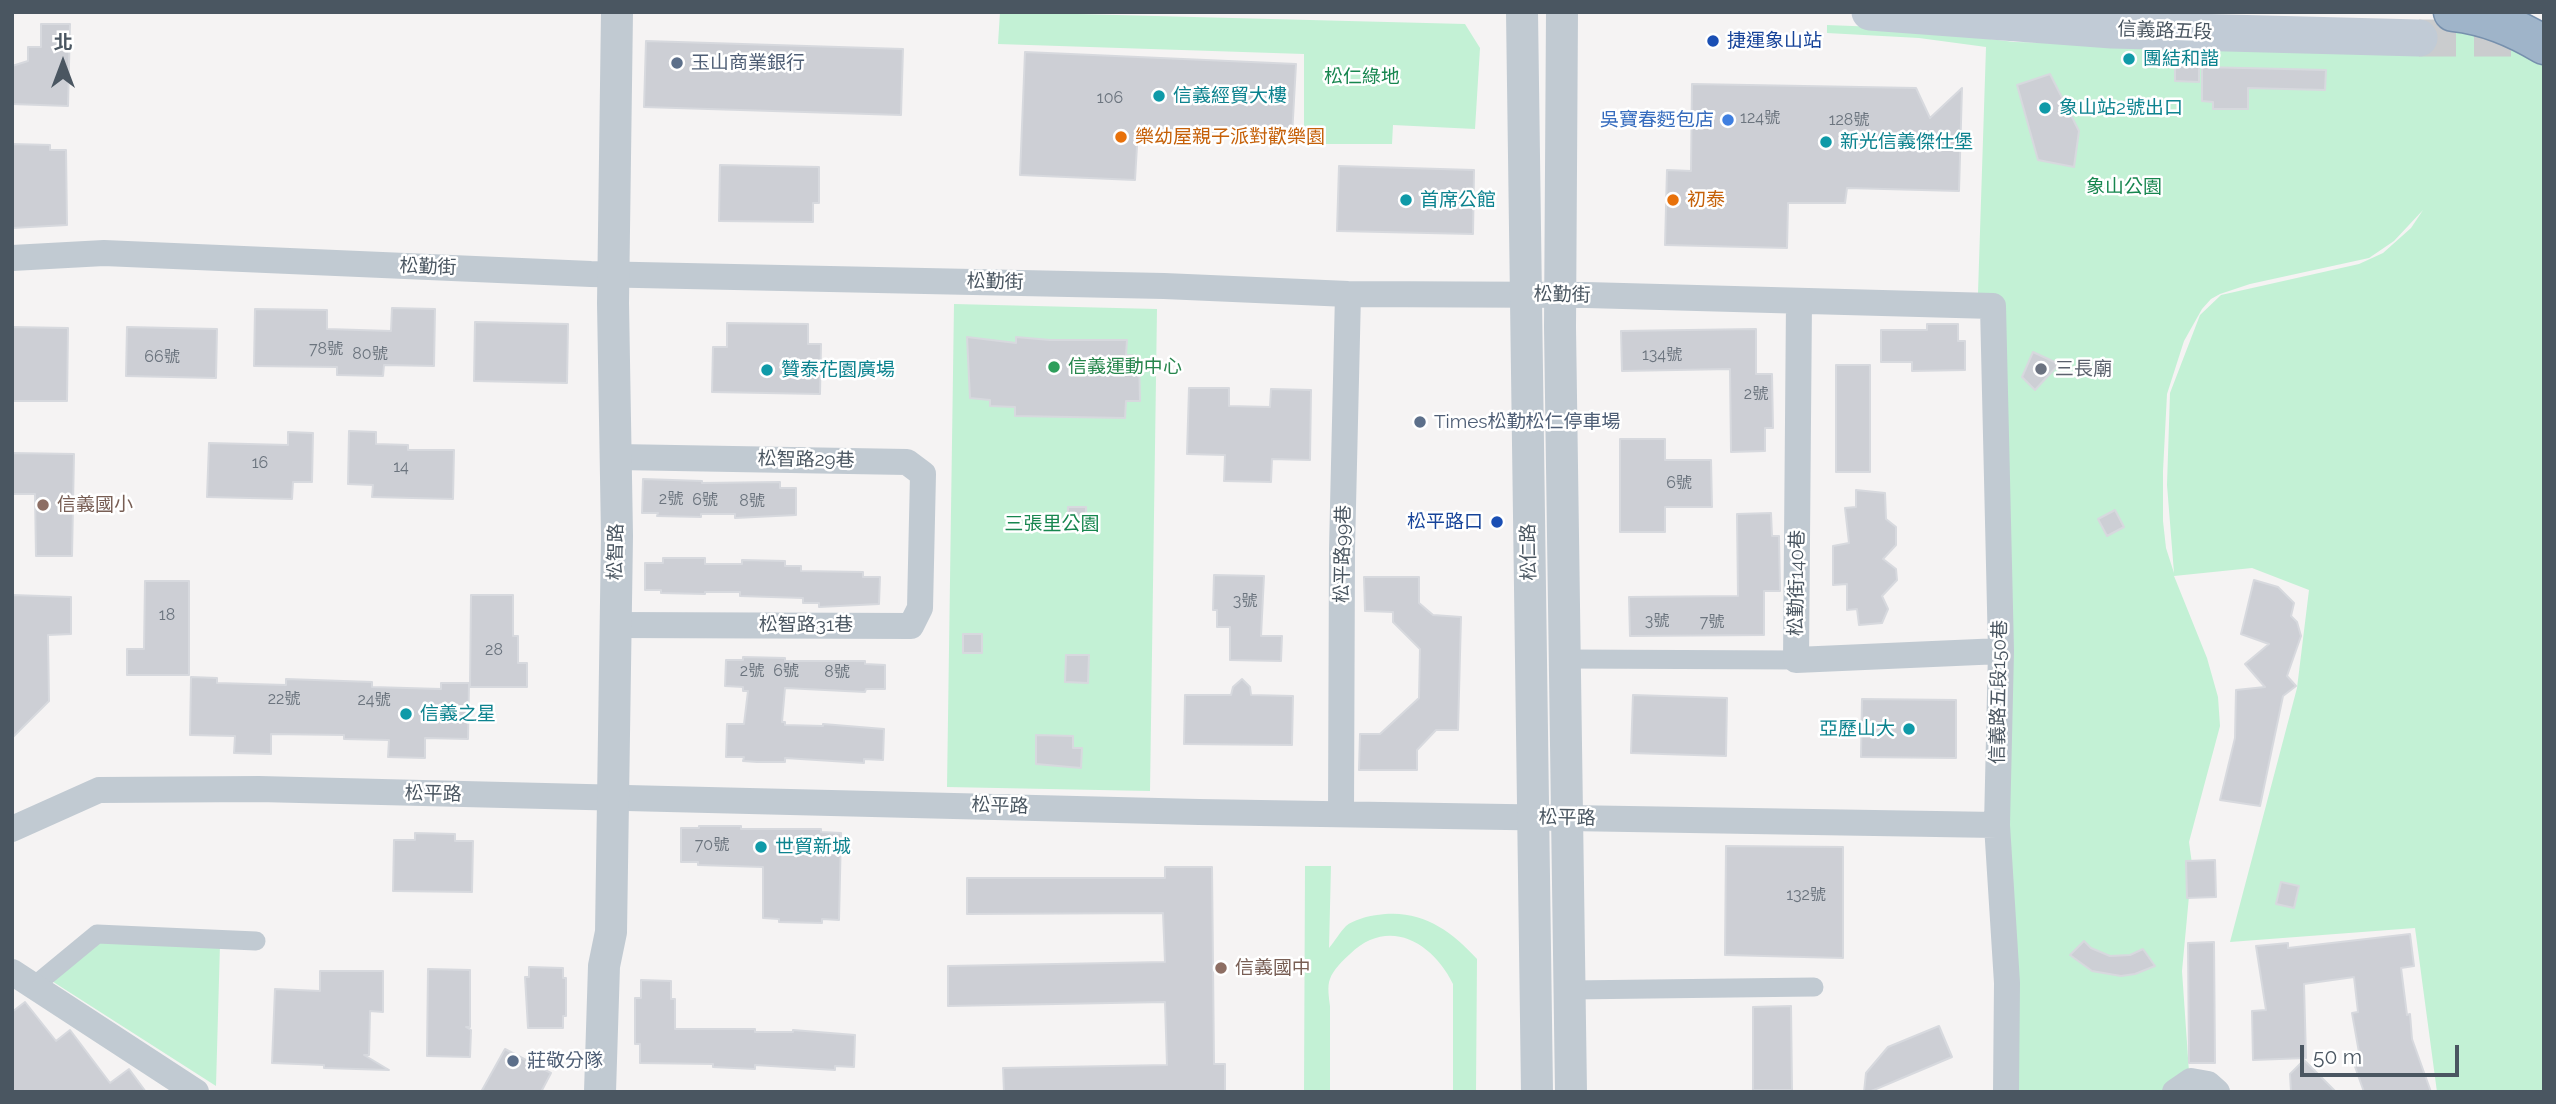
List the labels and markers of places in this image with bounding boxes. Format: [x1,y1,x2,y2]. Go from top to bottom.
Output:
place label: 捷運象山站 [1727,30,1822,52]
marker: 捷運象山站 [1705,33,1721,49]
place label: 團結和諧 [2143,48,2219,70]
marker: 團結和諧 [2121,51,2137,67]
place label: 玉山商業銀行 [691,52,805,74]
marker: 玉山商業銀行 [669,55,685,71]
place label: 信義經貿大樓 [1173,85,1287,107]
marker: 信義經貿大樓 [1151,88,1167,104]
place label: 象山站2號出口 [2059,97,2183,119]
marker: 象山站2號出口 [2037,100,2053,116]
place label: 吳寶春麫包店 [1600,109,1714,131]
marker: 吳寶春麫包店 [1720,112,1736,128]
place label: 樂幼屋親子派對歡樂園 [1135,126,1325,148]
marker: 樂幼屋親子派對歡樂園 [1113,129,1129,145]
place label: 新光信義傑仕堡 [1840,131,1973,153]
marker: 新光信義傑仕堡 [1818,134,1834,150]
place label: 首席公館 [1420,189,1496,211]
place label: 初泰 [1687,189,1725,211]
marker: 首席公館 [1398,192,1414,208]
marker: 初泰 [1665,192,1681,208]
place label: 信義運動中心 [1068,356,1182,378]
place label: 三長廟 [2055,358,2112,380]
place label: 贊泰花園廣場 [781,359,895,381]
marker: 信義運動中心 [1046,359,1062,375]
marker: 三長廟 [2033,361,2049,377]
marker: 贊泰花園廣場 [759,362,775,378]
place label: Times松勤松仁停車場 [1434,411,1621,433]
marker: Times松勤松仁停車場 [1412,414,1428,430]
place label: 信義國小 [57,494,133,516]
marker: 信義國小 [35,497,51,513]
place label: 松平路口 [1407,511,1483,533]
marker: 松平路口 [1489,514,1505,530]
place label: 信義之星 [420,703,496,725]
marker: 信義之星 [398,706,414,722]
place label: 亞歷山大 [1819,718,1895,740]
marker: 亞歷山大 [1901,721,1917,737]
place label: 世貿新城 [775,836,851,858]
marker: 世貿新城 [753,839,769,855]
place label: 信義國中 [1235,957,1311,979]
marker: 信義國中 [1213,960,1229,976]
place label: 莊敬分隊 [527,1050,603,1072]
marker: 莊敬分隊 [505,1053,521,1069]

